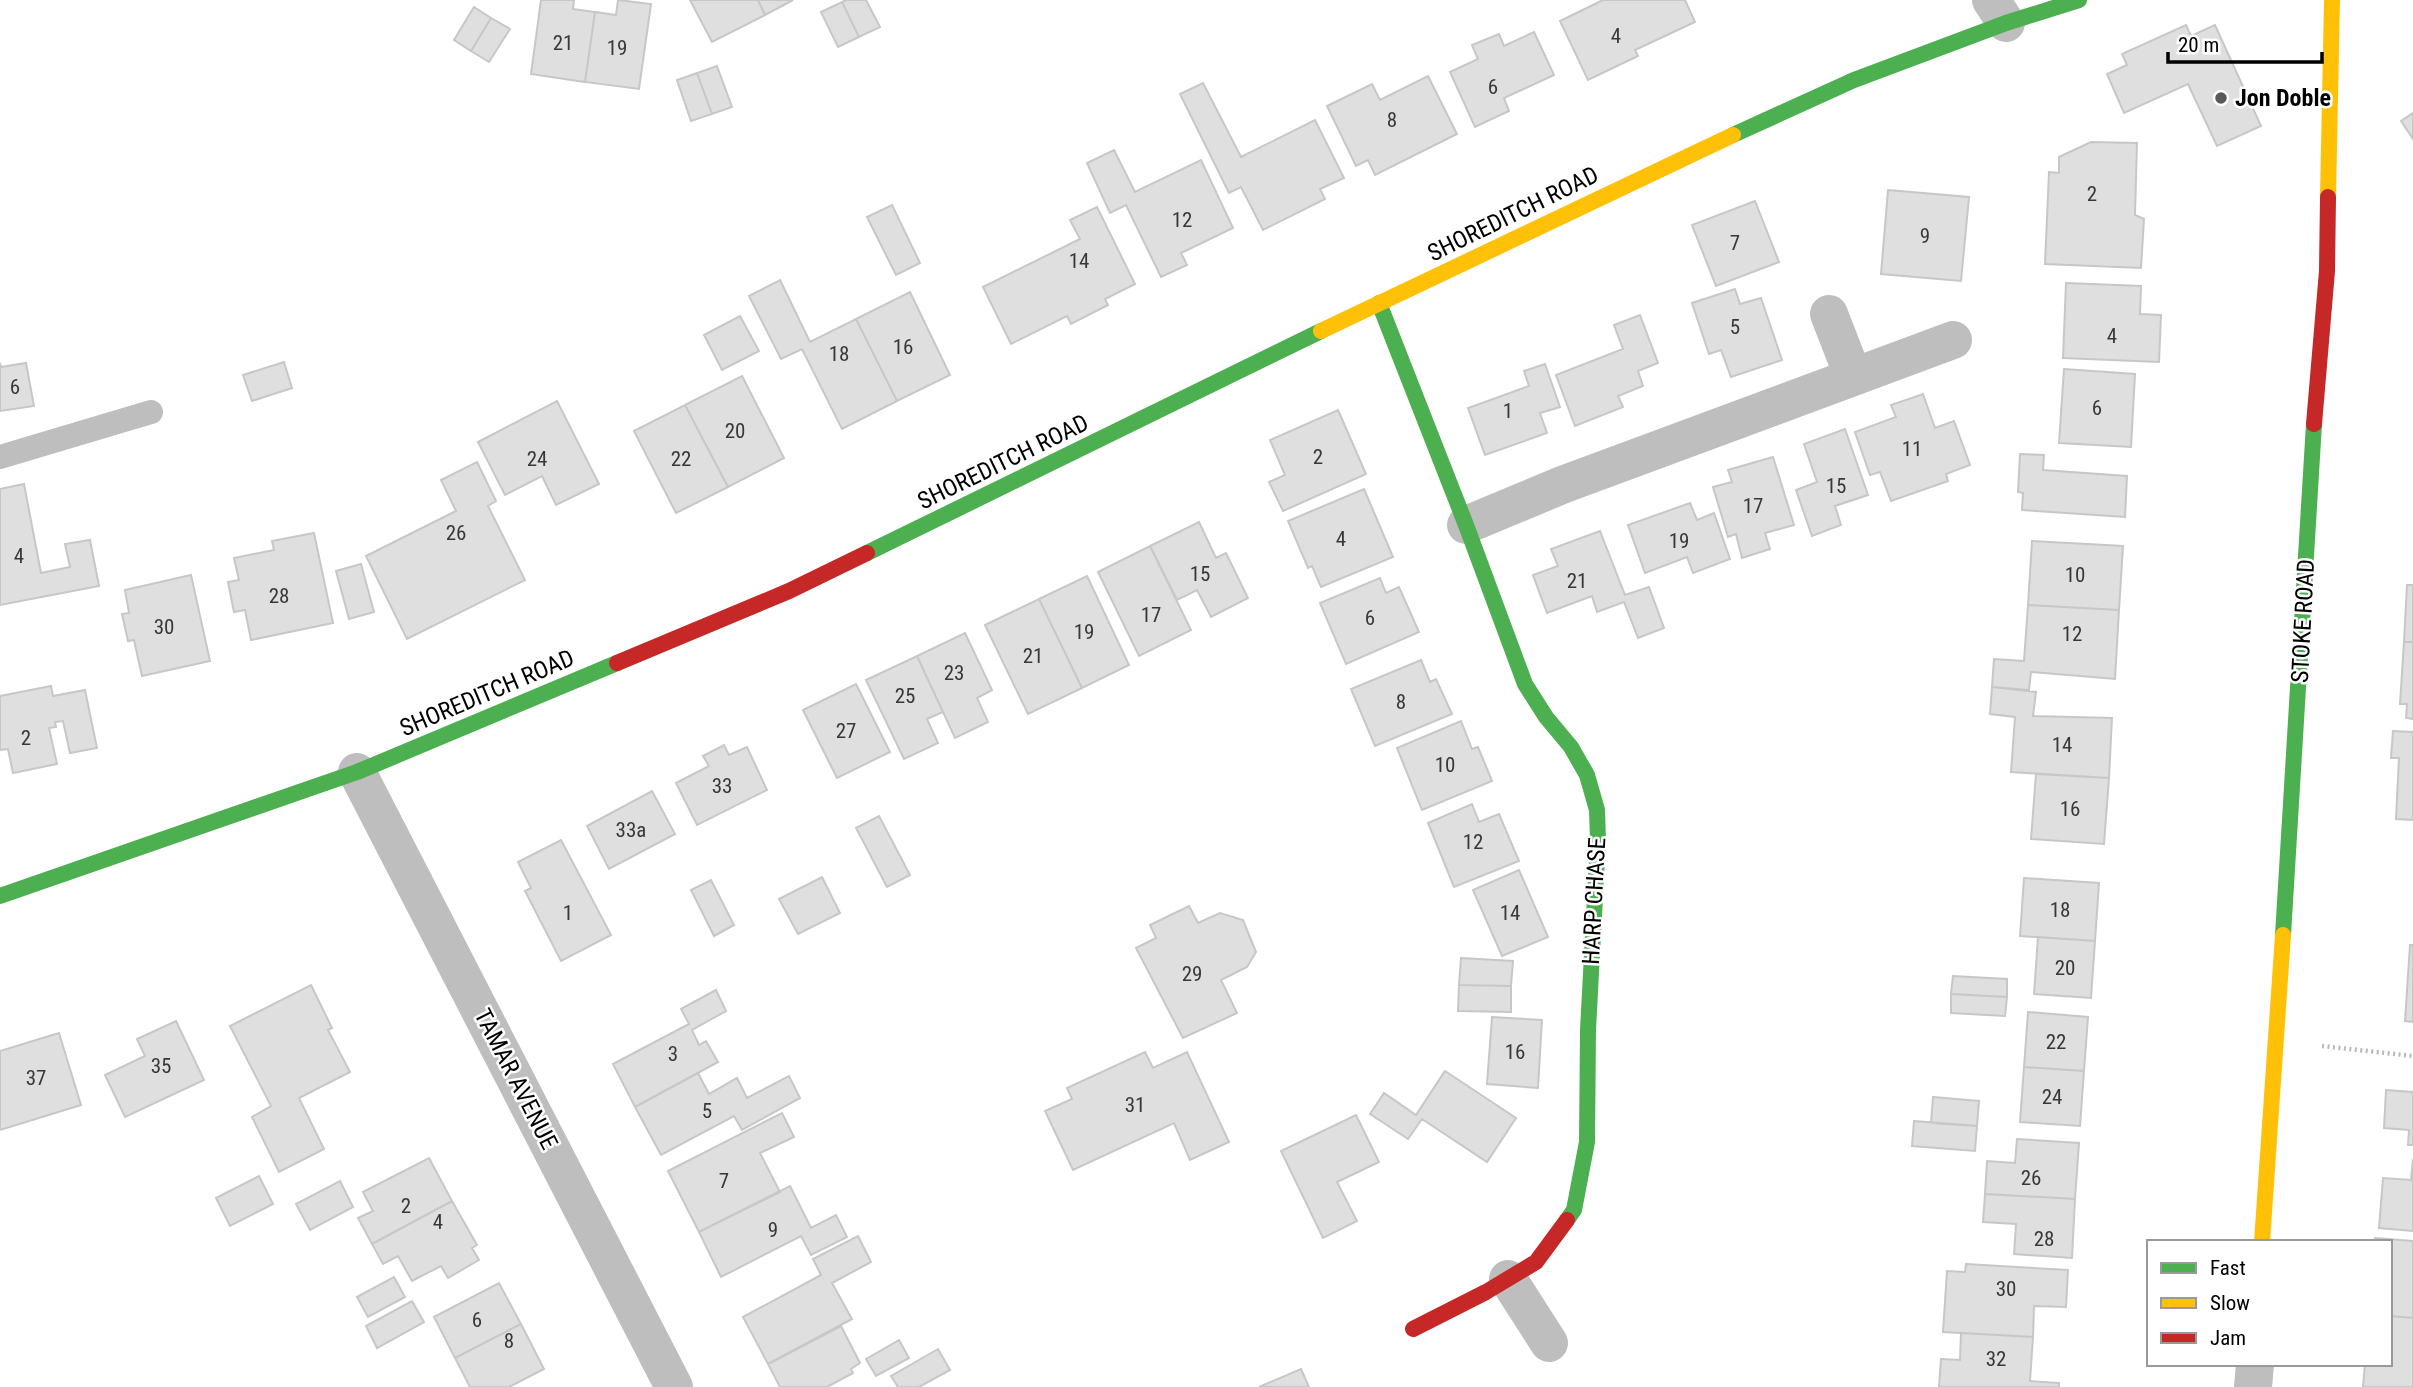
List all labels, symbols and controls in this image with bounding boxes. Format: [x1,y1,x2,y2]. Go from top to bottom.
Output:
scale bar [2168,21,2322,65]
house number: 4 [1611,24,1621,48]
house number: 21 [553,31,573,55]
text: 20 m [2178,33,2219,57]
house number: 19 [607,36,627,60]
house number: 6 [1488,75,1498,99]
place label: Jon Doble [2235,84,2331,112]
marker: Jon Doble [2213,90,2229,106]
house number: 8 [1387,108,1397,132]
street label: SHOREDITCH ROAD [1423,161,1603,267]
house number: 2 [2087,182,2097,206]
house number: 12 [1172,208,1192,232]
house number: 9 [1920,224,1930,248]
house number: 7 [1730,231,1740,255]
house number: 14 [1069,249,1089,273]
house number: 5 [1730,315,1740,339]
house number: 4 [2107,324,2117,348]
house number: 16 [893,335,913,359]
house number: 18 [829,342,849,366]
house number: 6 [10,375,20,399]
house number: 6 [2092,396,2102,420]
house number: 1 [1503,399,1513,423]
street label: SHOREDITCH ROAD [913,409,1093,515]
house number: 20 [725,419,745,443]
house number: 11 [1902,437,1922,461]
house number: 2 [1313,445,1323,469]
house number: 24 [527,447,547,471]
house number: 22 [671,447,691,471]
house number: 15 [1826,474,1846,498]
house number: 17 [1743,494,1763,518]
house number: 26 [446,521,466,545]
house number: 4 [1336,527,1346,551]
house number: 19 [1669,529,1689,553]
house number: 4 [14,544,24,568]
street label: STOKE ROAD [2286,558,2320,684]
house number: 15 [1190,562,1210,586]
house number: 10 [2065,563,2085,587]
house number: 21 [1567,569,1587,593]
house number: 28 [269,584,289,608]
house number: 17 [1141,603,1161,627]
house number: 6 [1365,606,1375,630]
house number: 30 [154,615,174,639]
house number: 19 [1074,620,1094,644]
house number: 12 [2062,622,2082,646]
street label: SHOREDITCH ROAD [396,644,578,742]
house number: 21 [1023,644,1043,668]
house number: 23 [944,661,964,685]
house number: 25 [895,684,915,708]
house number: 8 [1396,690,1406,714]
house number: 27 [836,719,856,743]
house number: 2 [21,726,31,750]
house number: 14 [2052,733,2072,757]
house number: 10 [1435,753,1455,777]
house number: 33 [712,774,732,798]
house number: 16 [2060,797,2080,821]
house number: 33a [616,818,646,842]
house number: 12 [1463,830,1483,854]
street label: HARP CHASE [1577,837,1611,965]
house number: 18 [2050,898,2070,922]
house number: 1 [563,901,573,925]
house number: 14 [1500,901,1520,925]
house number: 20 [2055,956,2075,980]
house number: 29 [1182,962,1202,986]
street label: TAMAR AVENUE [468,1004,564,1154]
house number: 22 [2046,1030,2066,1054]
house number: 16 [1505,1040,1525,1064]
house number: 3 [668,1042,678,1066]
house number: 35 [151,1054,171,1078]
house number: 37 [26,1066,46,1090]
house number: 24 [2042,1085,2062,1109]
house number: 31 [1125,1093,1145,1117]
house number: 5 [702,1099,712,1123]
house number: 26 [2021,1166,2041,1190]
house number: 7 [719,1169,729,1193]
house number: 2 [401,1194,411,1218]
house number: 4 [433,1210,443,1234]
house number: 9 [768,1218,778,1242]
house number: 28 [2034,1227,2054,1251]
legend [2147,1240,2392,1366]
text: Fast [2210,1256,2246,1280]
house number: 30 [1996,1277,2016,1301]
text: Slow [2210,1291,2250,1315]
house number: 6 [472,1308,482,1332]
text: Jam [2210,1326,2246,1350]
house number: 8 [504,1329,514,1353]
house number: 32 [1986,1347,2006,1371]

